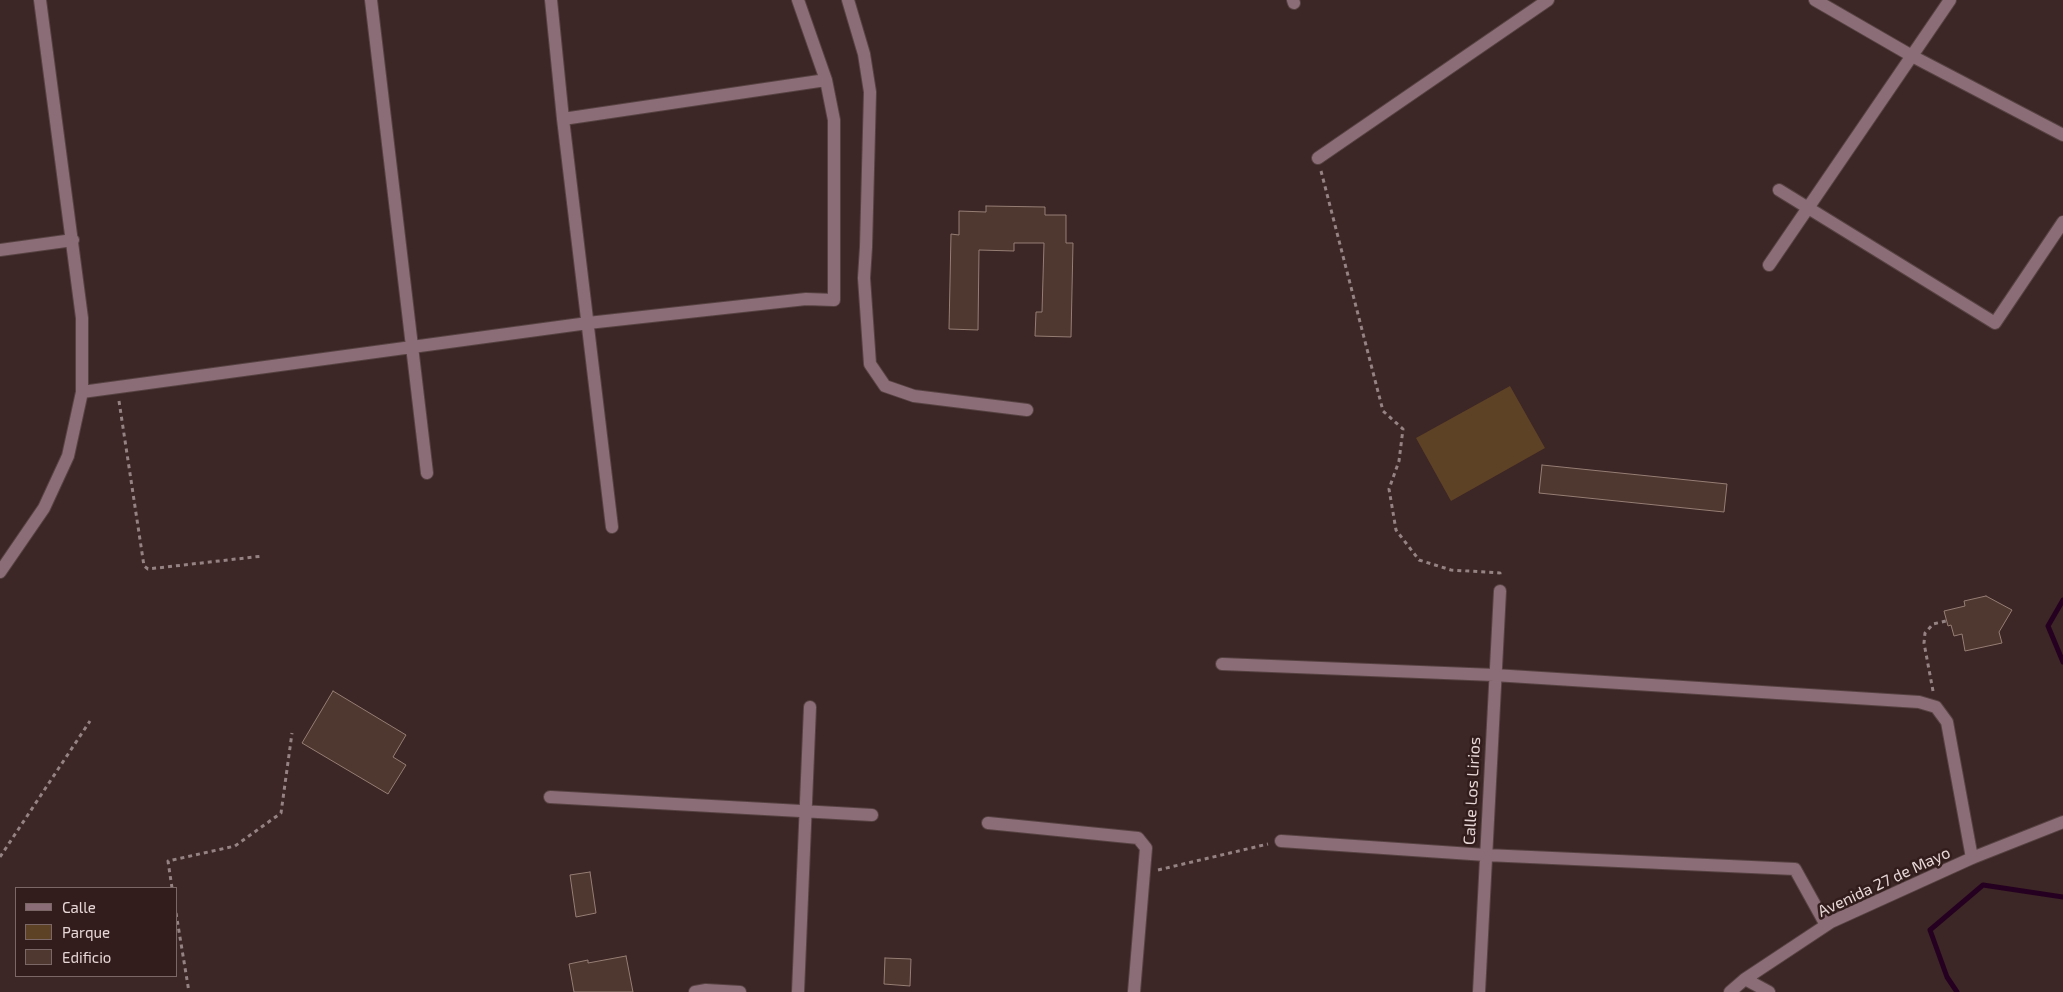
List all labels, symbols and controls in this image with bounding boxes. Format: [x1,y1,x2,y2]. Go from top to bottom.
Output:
street label: Calle Los Lirios [1460,736,1484,846]
street label: Avenida 27 de Mayo [1815,843,1953,921]
legend [15,887,178,977]
text: Calle [62,898,96,916]
text: Parque [62,923,110,941]
text: Edificio [62,948,111,966]

